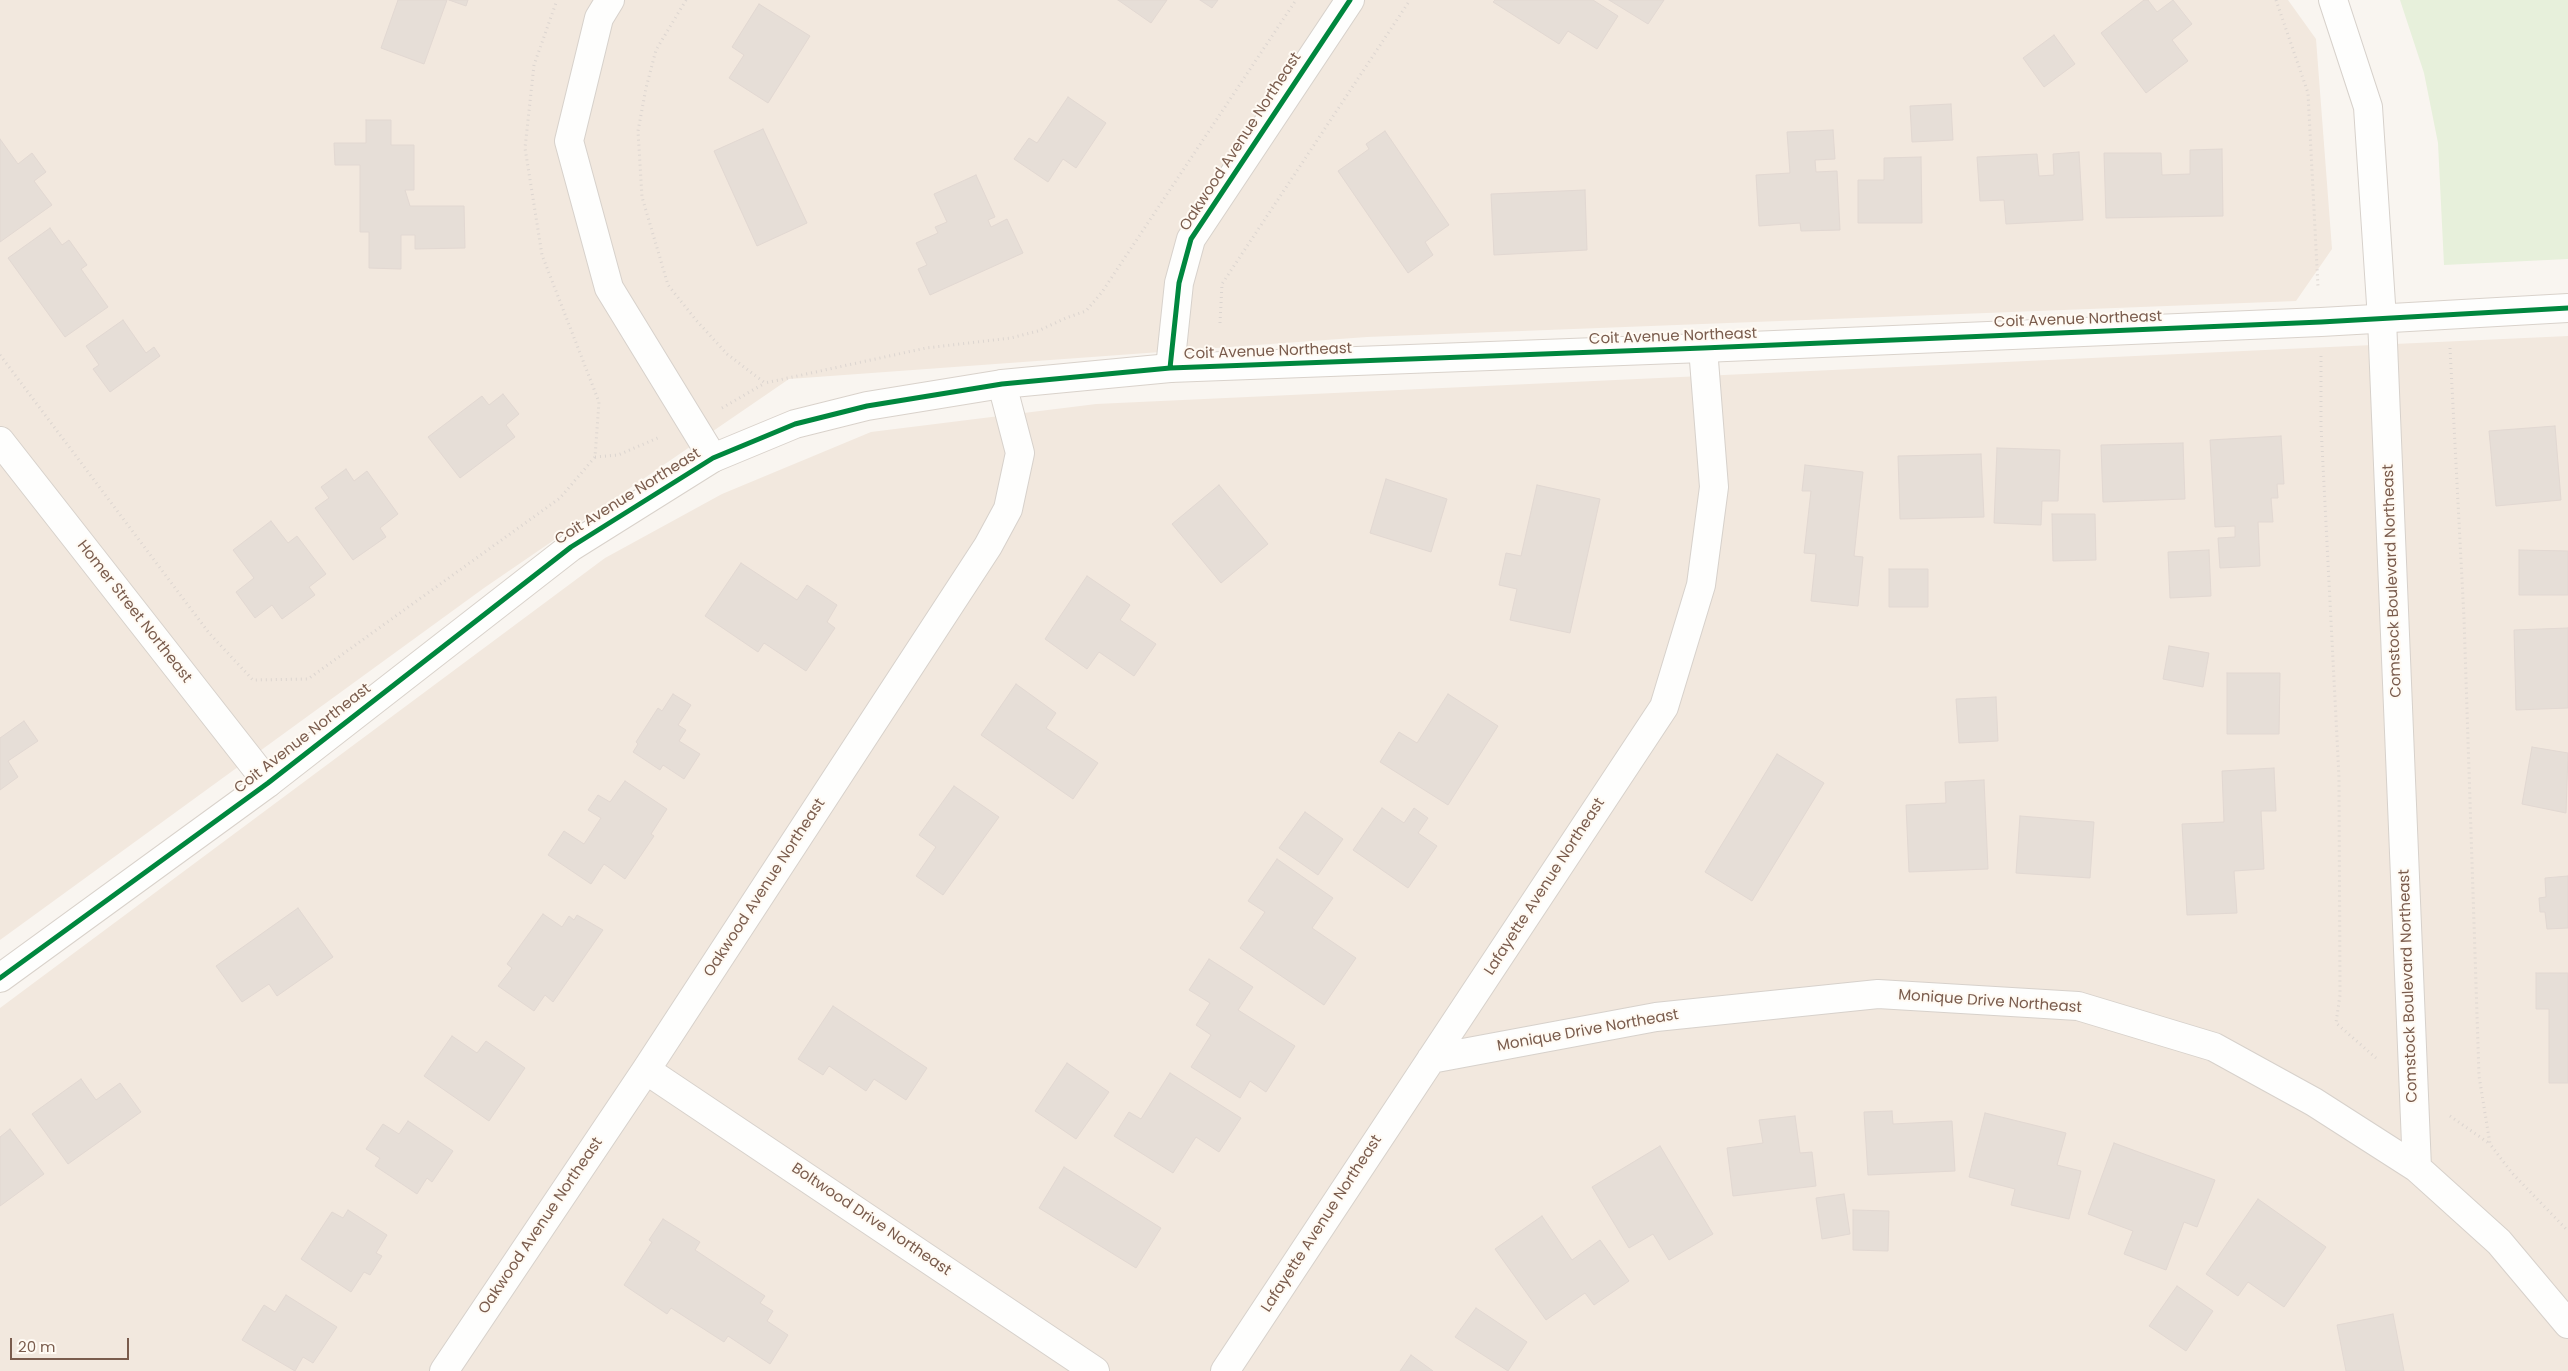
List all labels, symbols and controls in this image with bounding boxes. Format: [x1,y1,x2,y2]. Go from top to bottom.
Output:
street label: Oakwood Avenue Northeast [1176,49,1306,235]
street label: Coit Avenue Northeast [1994,308,2162,332]
street label: Coit Avenue Northeast [1589,325,1757,349]
street label: Coit Avenue Northeast [1184,340,1352,364]
street label: Coit Avenue Northeast [552,445,704,549]
street label: Comstock Boulevard Northeast [2380,464,2406,698]
street label: Homer Street Northeast [73,537,195,687]
street label: Coit Avenue Northeast [231,680,375,798]
street label: Oakwood Avenue Northeast [700,795,830,981]
street label: Lafayette Avenue Northeast [1481,795,1609,979]
street label: Comstock Boulevard Northeast [2396,869,2422,1103]
street label: Monique Drive Northeast [1898,987,2082,1017]
street label: Monique Drive Northeast [1496,1006,1680,1056]
street label: Lafayette Avenue Northeast [1258,1132,1386,1316]
street label: Oakwood Avenue Northeast [475,1134,607,1318]
street label: Boltwood Drive Northeast [788,1160,954,1280]
scale bar [12,1328,131,1360]
text: 20 m [18,1336,56,1357]

